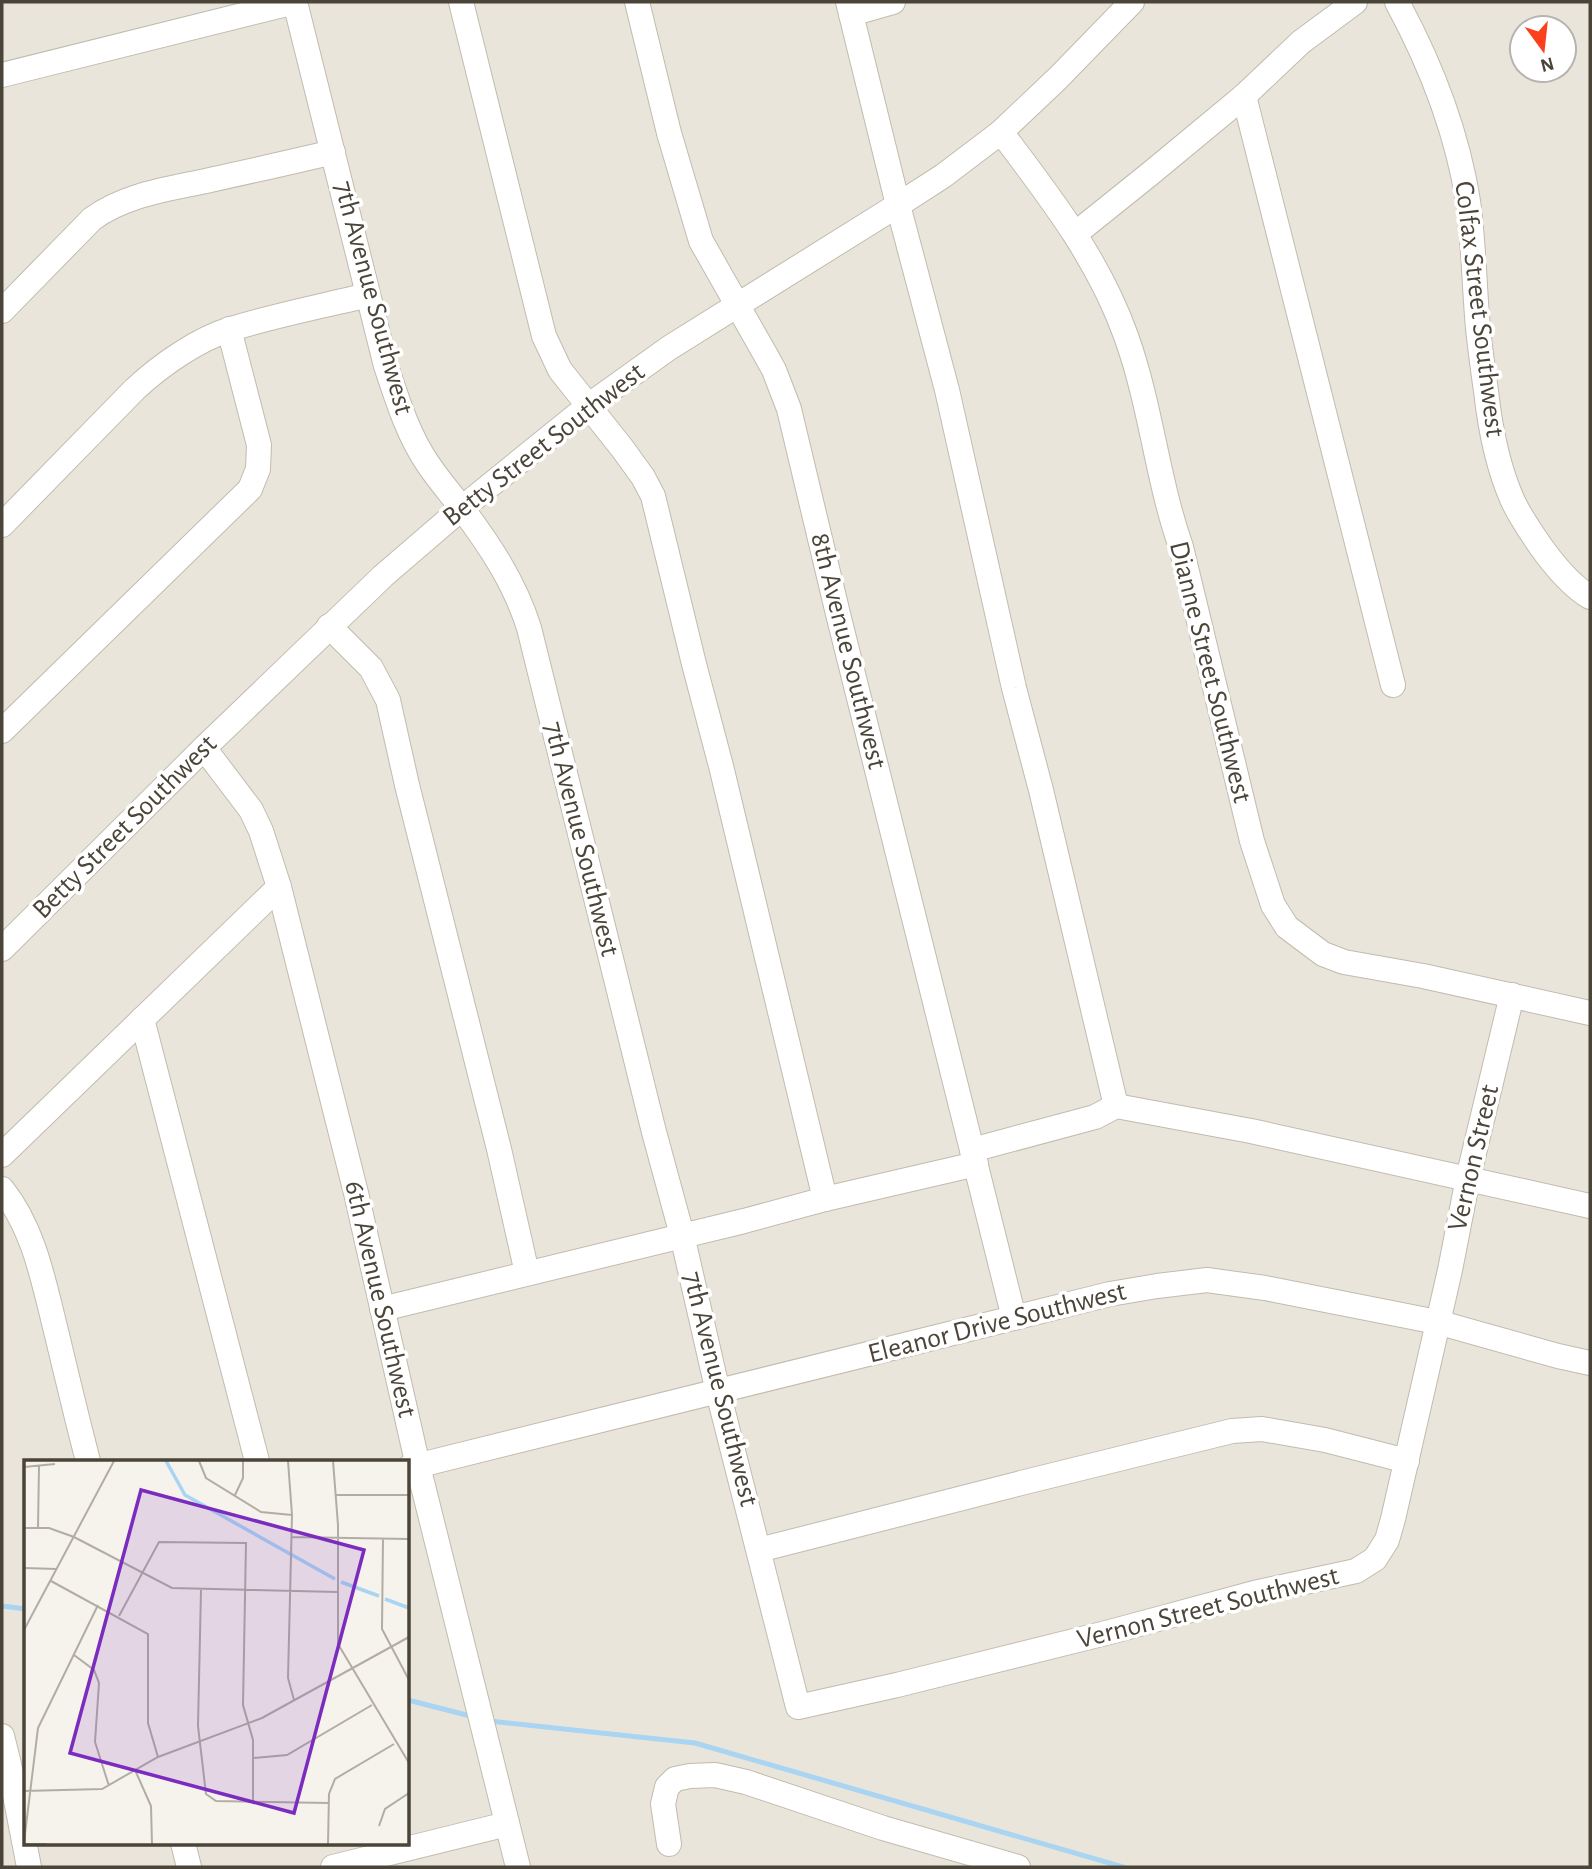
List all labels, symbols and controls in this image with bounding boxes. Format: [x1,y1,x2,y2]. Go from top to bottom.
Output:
north arrow [1508,14,1578,84]
text: N [1538,53,1556,75]
street label: 7th Avenue Southwest [328,178,418,418]
street label: Colfax Street Southwest [1449,180,1509,439]
street label: Betty Street Southwest [438,358,650,532]
street label: 8th Avenue Southwest [805,530,891,772]
street label: Dianne Street Southwest [1164,538,1256,806]
street label: 7th Avenue Southwest [538,719,624,959]
street label: Betty Street Southwest [28,730,222,924]
street label: Vernon Street [1444,1082,1504,1234]
street label: 6th Avenue Southwest [339,1178,421,1420]
street label: 7th Avenue Southwest [677,1269,763,1509]
street label: Eleanor Drive Southwest [865,1277,1129,1369]
inset map [24,1460,410,1844]
street label: Vernon Street Southwest [1074,1562,1342,1654]

